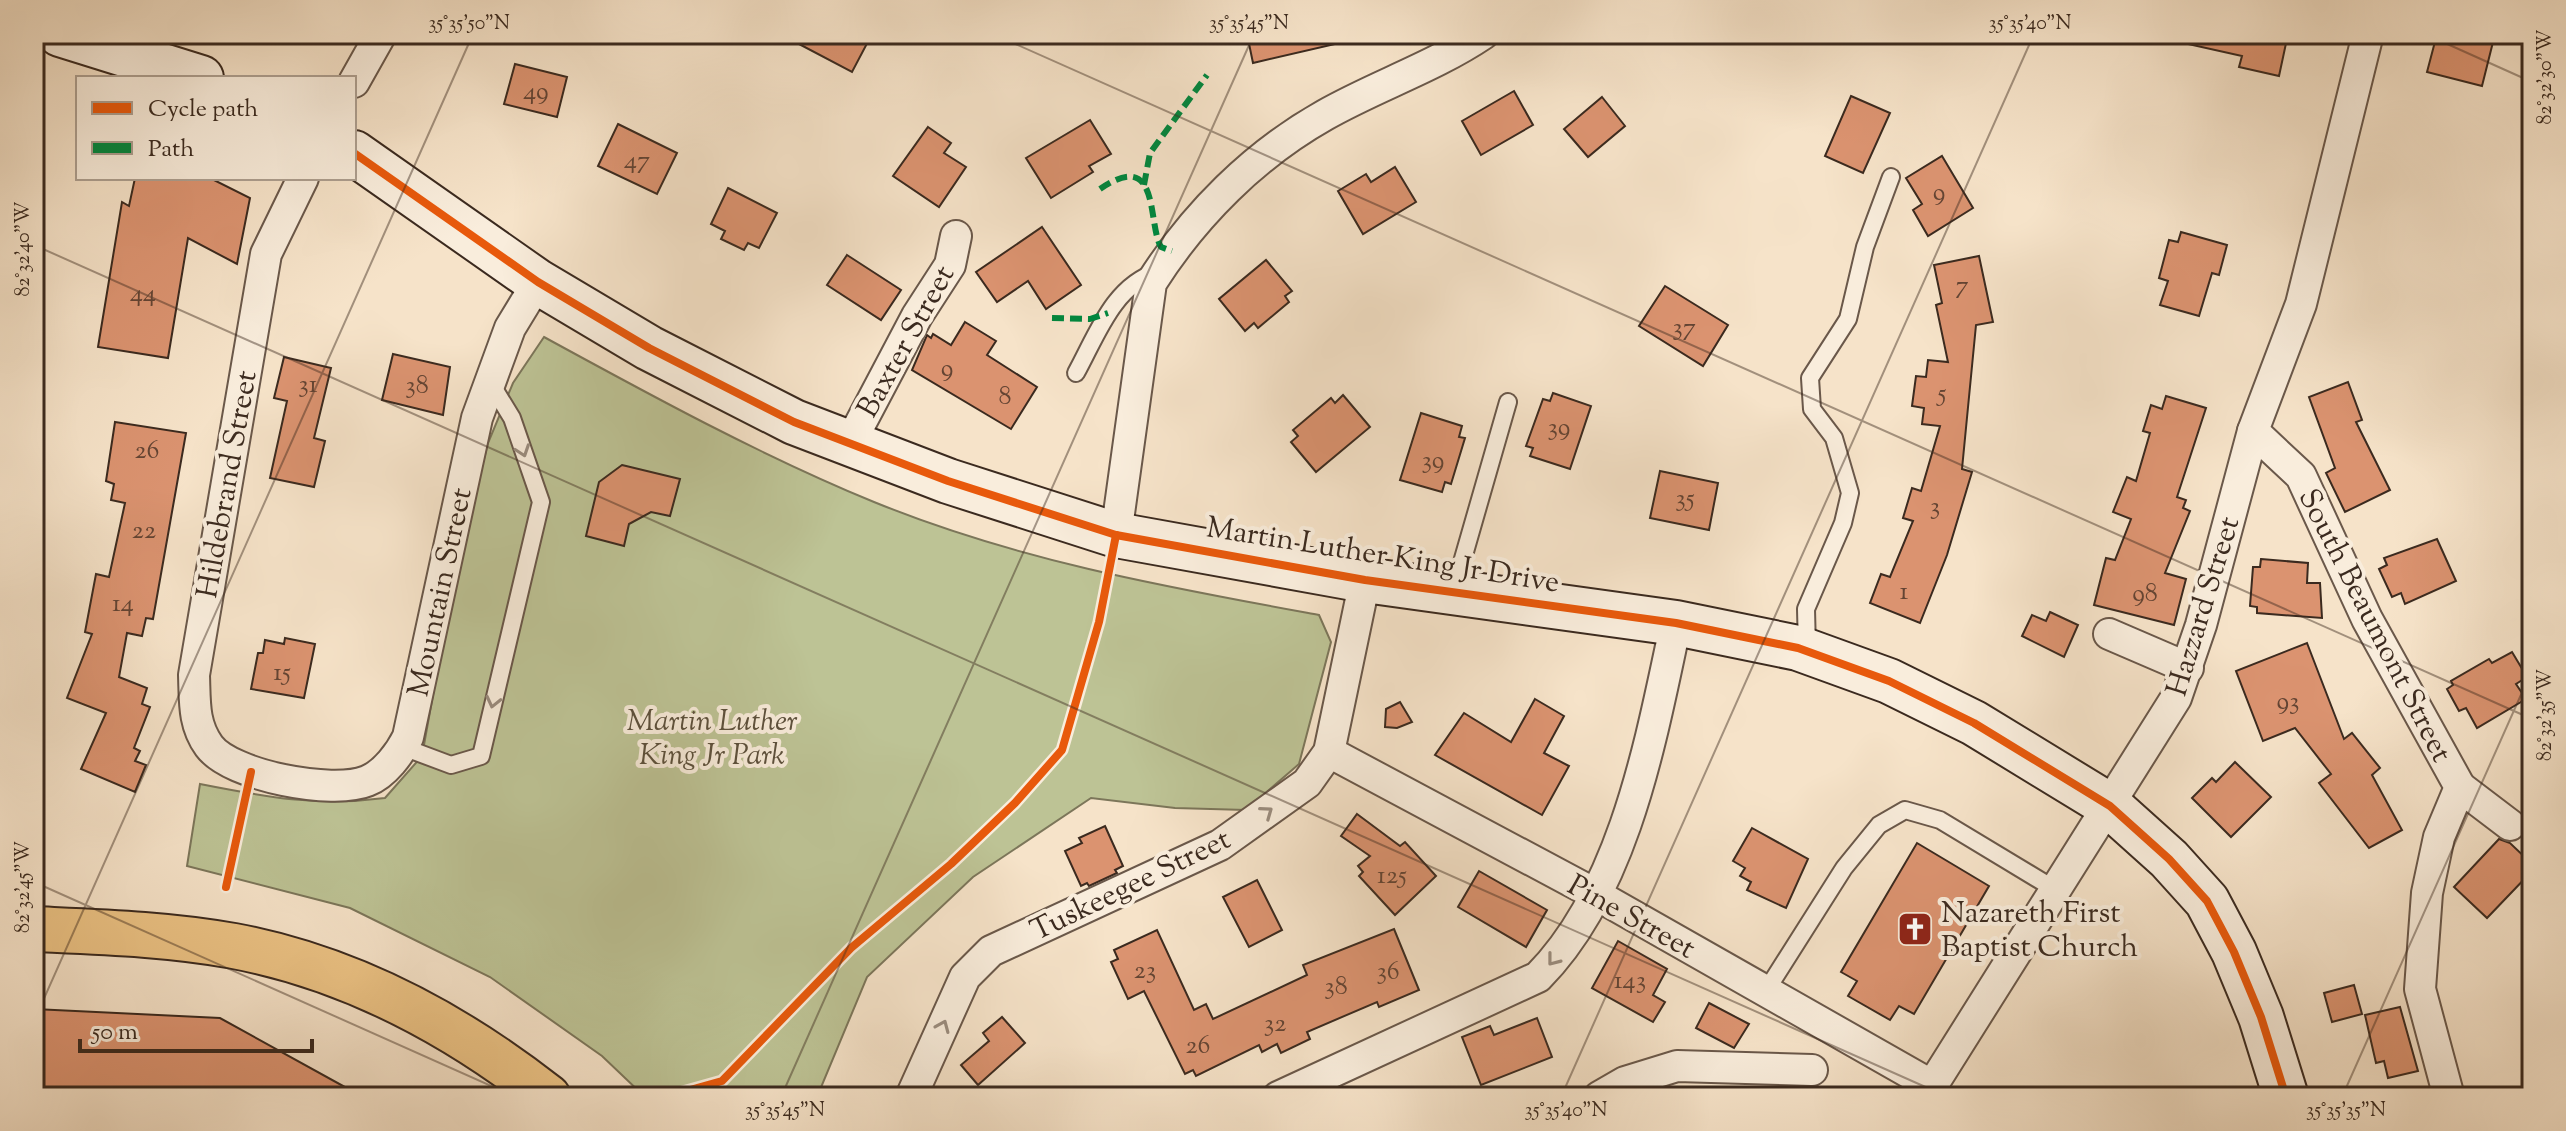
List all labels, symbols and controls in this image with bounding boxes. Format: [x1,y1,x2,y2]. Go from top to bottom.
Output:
text: 35°35'50"N [428,10,510,39]
text: 35°35'45"N [1209,10,1289,39]
text: 35°35'40"N [1989,10,2071,39]
text: 82°32'30"W [2532,30,2561,124]
house number: 49 [523,74,549,111]
legend [76,76,356,180]
text: Cycle path [148,93,258,127]
text: Path [148,133,194,167]
house number: 47 [624,143,650,180]
house number: 9 [1933,175,1945,212]
text: 82°32'40"W [10,202,39,296]
street label: Baxter Street [848,258,967,426]
house number: 7 [1955,268,1969,305]
house number: 44 [130,276,156,313]
house number: 37 [1672,310,1696,347]
house number: 9 [941,351,953,388]
street label: Hildebrand Street [187,367,270,602]
house number: 31 [298,367,318,404]
house number: 38 [405,368,429,405]
house number: 5 [1936,376,1947,413]
house number: 8 [998,379,1012,416]
house number: 39 [1548,410,1570,447]
house number: 26 [134,433,160,470]
one-way arrow [514,443,530,457]
house number: 39 [1422,443,1444,480]
house number: 35 [1675,481,1695,518]
street label: South Beaumont Street [2286,482,2461,770]
street label: Mountain Street [398,484,485,701]
house number: 3 [1930,489,1940,526]
street label: Martin Luther King Jr Drive [1203,507,1562,606]
street label: Hazzard Street [2157,512,2252,702]
house number: 22 [132,513,156,550]
house number: 1 [1900,574,1909,611]
house number: 98 [2132,576,2158,613]
house number: 14 [112,586,134,623]
house number: 15 [273,655,291,692]
text: 82°32'35"W [2532,669,2561,761]
house number: 93 [2276,684,2300,721]
one-way arrow [486,695,503,708]
park label: Martin Luther King Jr Park [626,701,798,778]
one-way arrow [1258,807,1272,822]
street label: Tuskeegee Street [1024,819,1238,953]
text: 82°32'45"W [10,841,39,933]
house number: 125 [1377,858,1407,895]
street label: Pine Street [1559,865,1703,971]
place label: Nazareth First Baptist Church [1941,893,2139,970]
church icon: Nazareth First Baptist Church [1896,910,1934,948]
one-way arrow [1549,951,1563,966]
house number: 23 [1134,953,1156,990]
house number: 36 [1376,954,1400,991]
house number: 143 [1614,963,1646,1000]
house number: 38 [1324,969,1348,1006]
scale bar [80,1003,312,1053]
house number: 32 [1264,1006,1286,1043]
text: 50 m [90,1016,138,1050]
one-way arrow [933,1020,949,1034]
house number: 26 [1185,1028,1211,1065]
text: 35°35'45"N [745,1097,825,1126]
text: 35°35'40"N [1525,1097,1607,1126]
text: 35°35'35"N [2306,1097,2386,1126]

